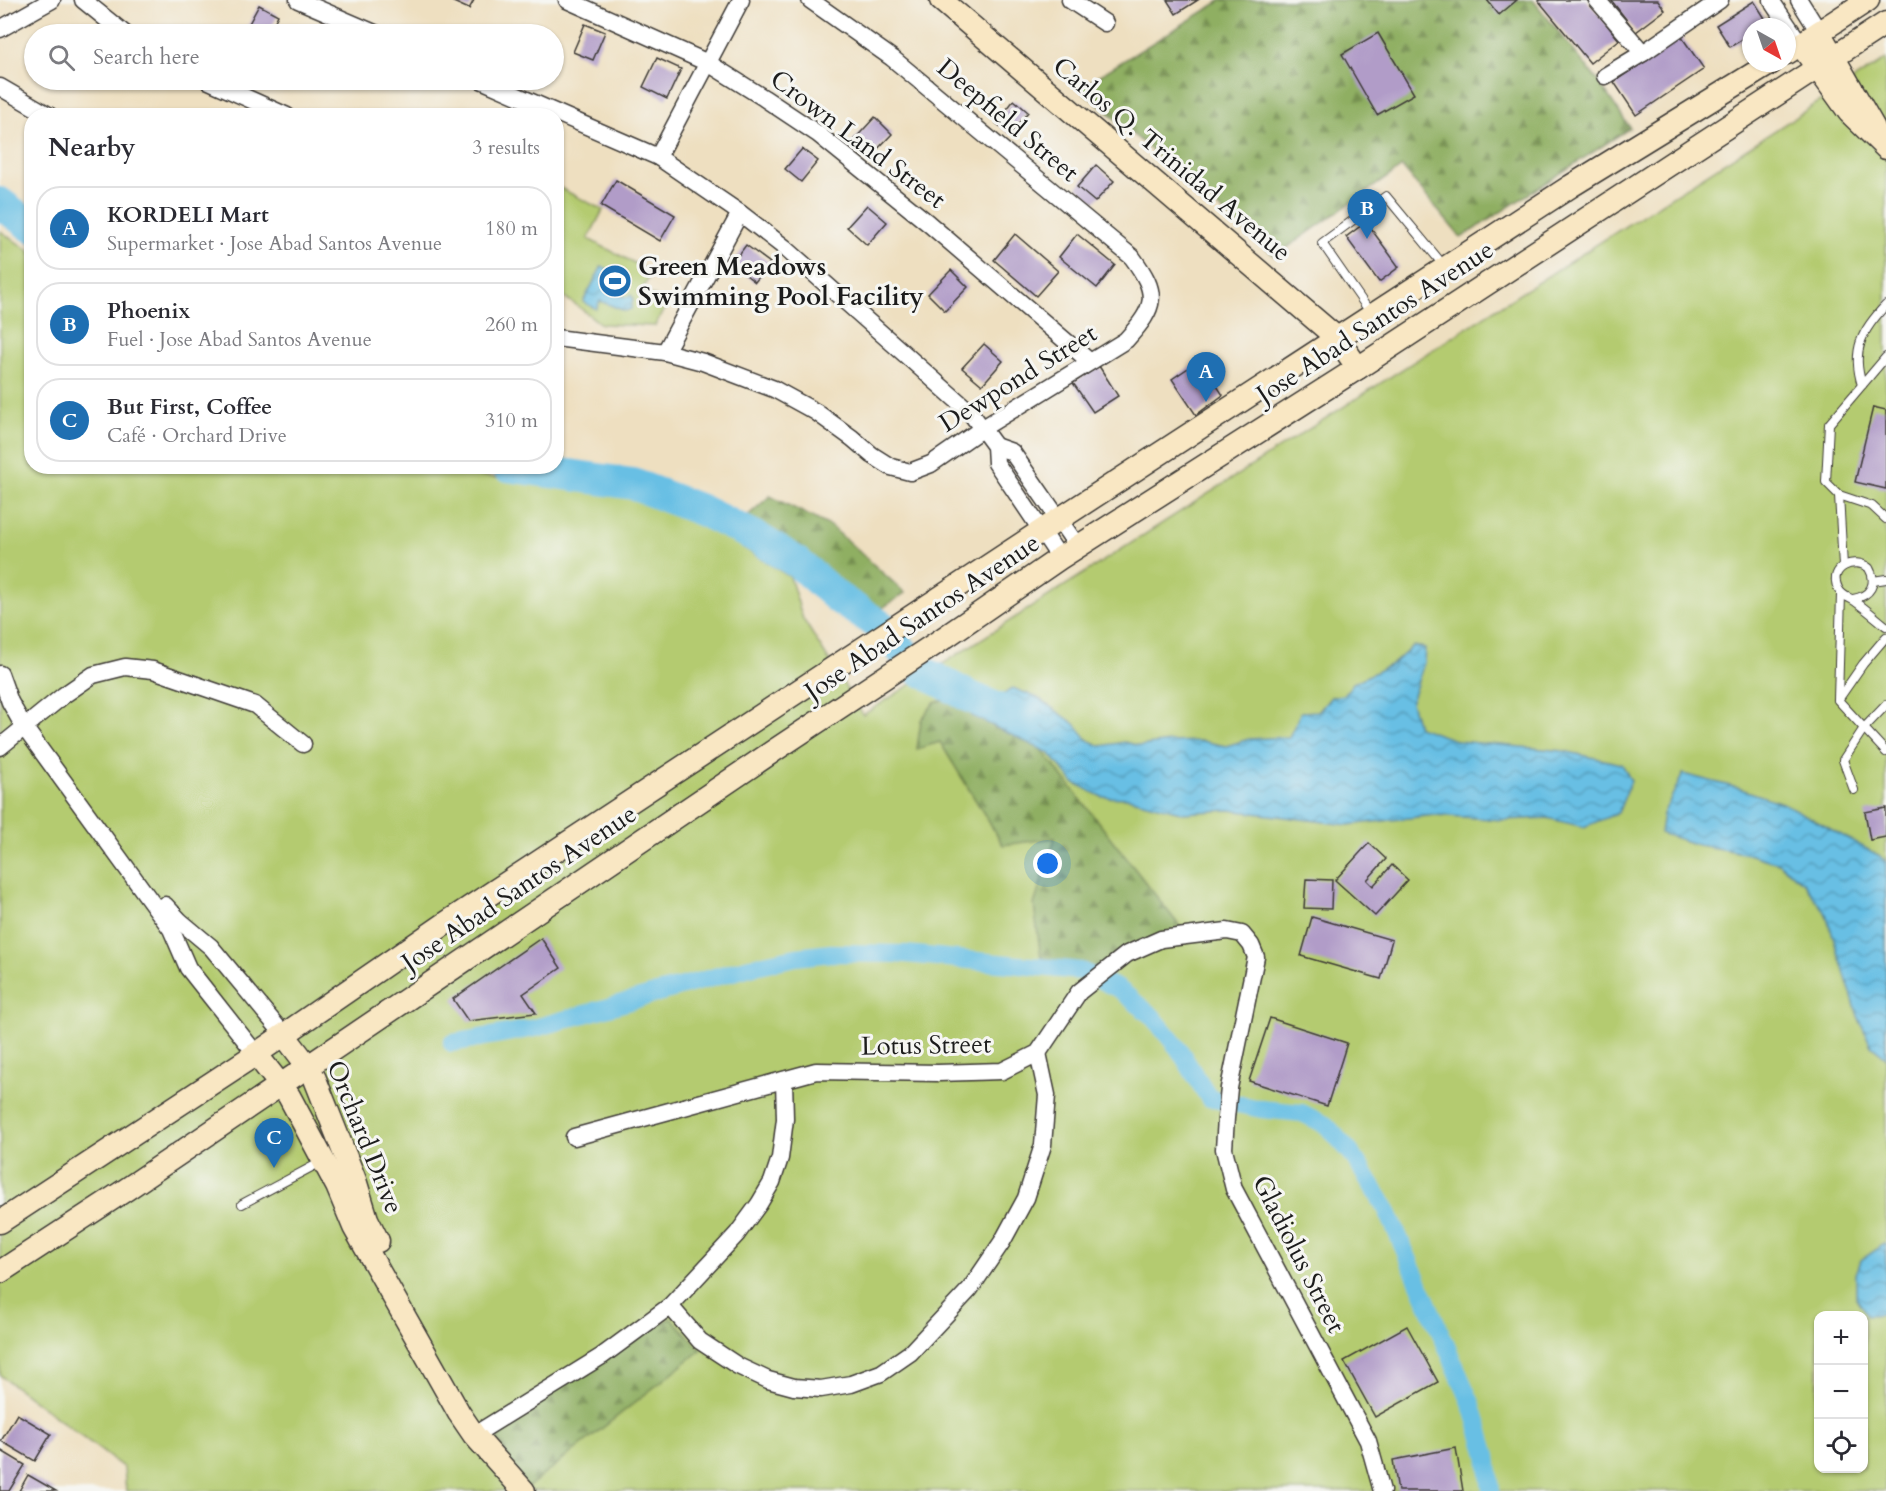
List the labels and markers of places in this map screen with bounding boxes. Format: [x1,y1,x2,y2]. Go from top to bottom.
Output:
pin: B [1348,190,1386,239]
place label: Green Meadows Swimming Pool Facility [638,249,924,314]
sports icon: Green Meadows Swimming Pool Facility [597,263,633,299]
pin: A [1186,352,1226,402]
pin: C [254,1118,294,1168]

